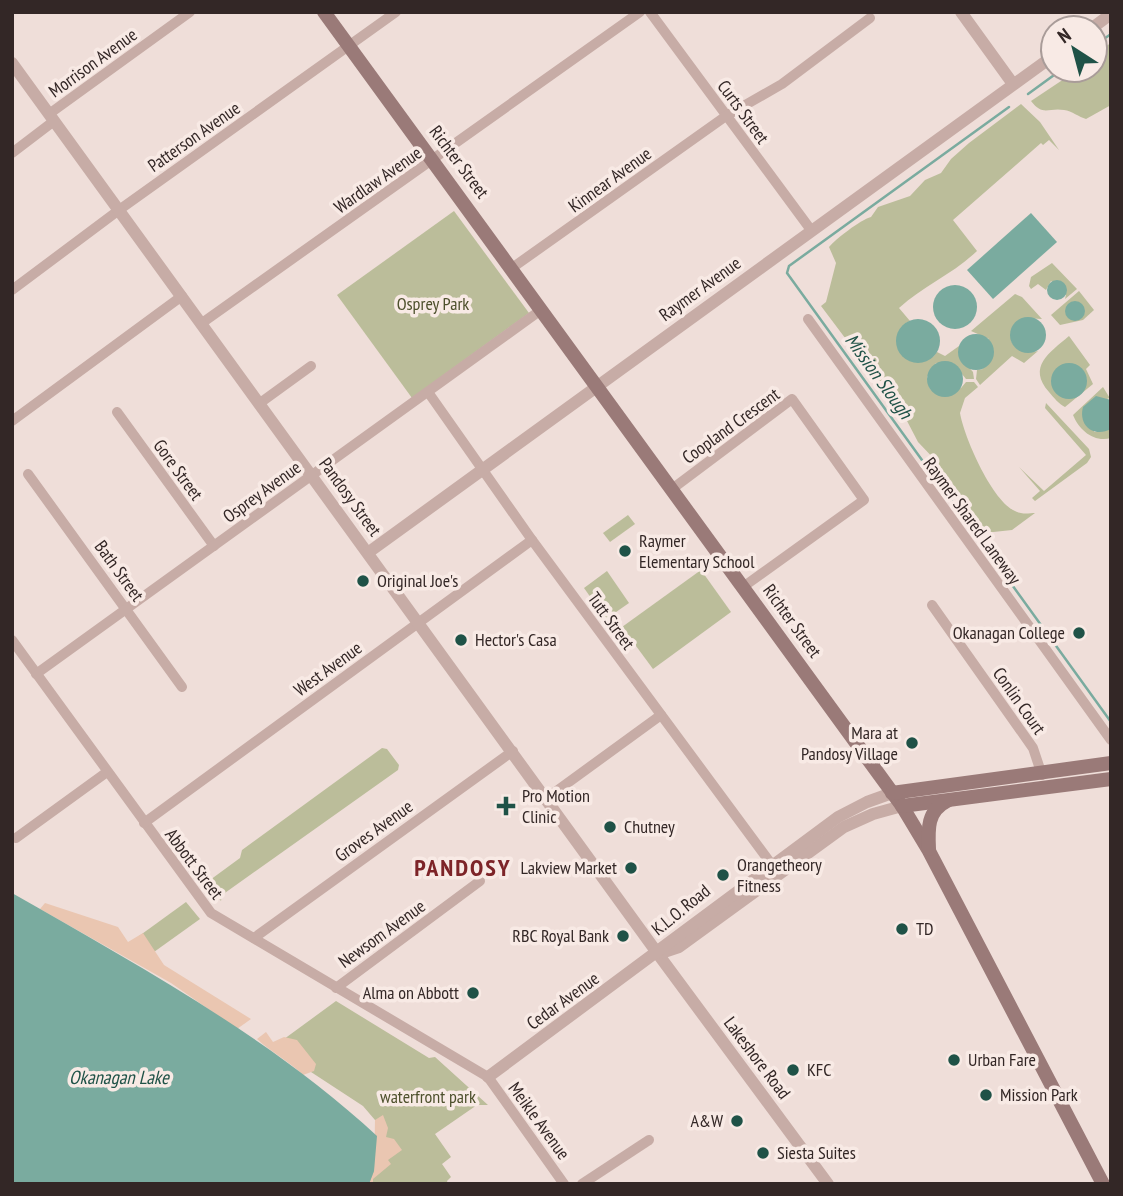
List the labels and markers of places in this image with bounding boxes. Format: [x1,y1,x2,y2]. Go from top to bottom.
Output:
place label: Raymer Elementary School [639,529,755,573]
marker: Raymer Elementary School [617,543,633,559]
place label: Original Joe's [377,569,458,592]
marker: Original Joe's [355,573,371,589]
place label: Okanagan College [953,621,1065,644]
marker: Okanagan College [1071,625,1087,641]
place label: Hector's Casa [475,628,557,651]
marker: Hector's Casa [453,632,469,648]
place label: Mara at Pandosy Village [801,721,898,765]
marker: Mara at Pandosy Village [904,735,920,751]
place label: Pro Motion Clinic [522,784,590,828]
marker: Pro Motion Clinic [496,796,516,816]
place label: Chutney [624,815,675,838]
marker: Chutney [602,819,618,835]
place label: Orangetheory Fitness [737,853,822,897]
place label: Lakview Market [521,856,617,879]
marker: Lakview Market [623,860,639,876]
marker: Orangetheory Fitness [715,867,731,883]
place label: TD [916,917,934,940]
marker: TD [894,921,910,937]
place label: RBC Royal Bank [512,924,609,947]
marker: RBC Royal Bank [615,928,631,944]
place label: Alma on Abbott [363,981,459,1004]
marker: Alma on Abbott [465,985,481,1001]
place label: Urban Fare [968,1048,1036,1071]
marker: Urban Fare [946,1052,962,1068]
place label: KFC [807,1058,832,1081]
marker: KFC [785,1062,801,1078]
place label: Mission Park [1000,1083,1078,1106]
marker: Mission Park [978,1087,994,1103]
place label: A&W [691,1109,723,1132]
marker: A&W [729,1113,745,1129]
place label: Siesta Suites [777,1141,856,1164]
marker: Siesta Suites [755,1145,771,1161]

